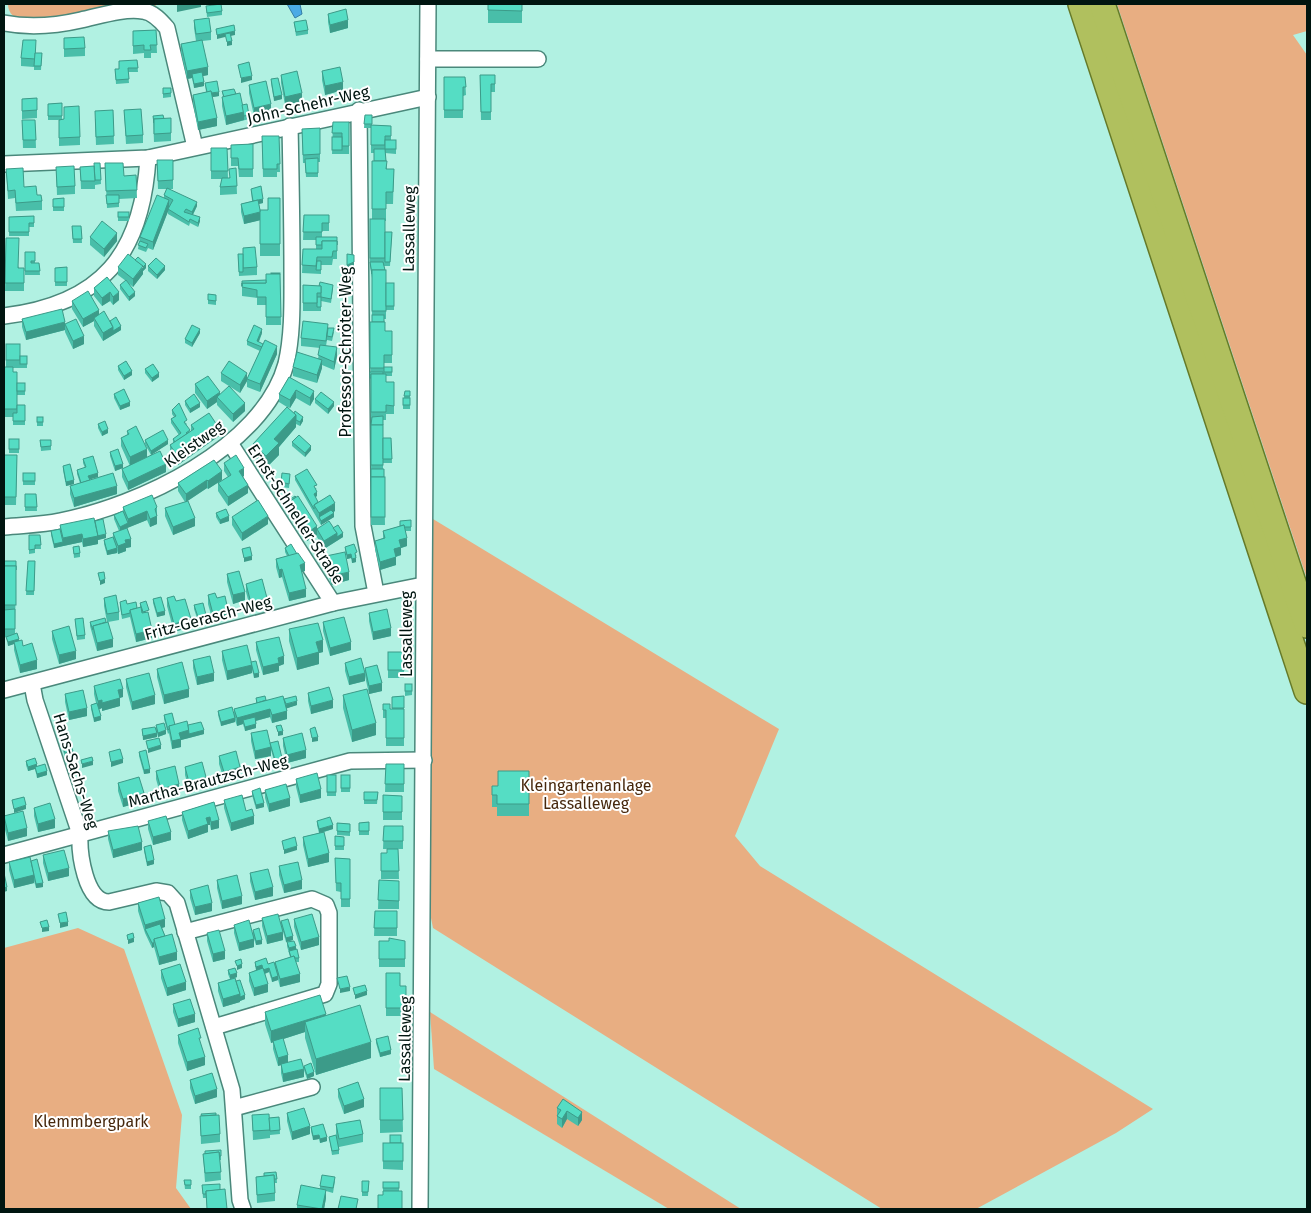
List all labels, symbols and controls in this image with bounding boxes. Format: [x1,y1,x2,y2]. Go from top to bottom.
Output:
street label: John-Schehr-Weg [245,82,372,128]
street label: Lassalleweg [399,185,419,272]
street label: Professor-Schröter-Weg [336,266,355,437]
street label: Kleistweg [160,416,228,472]
street label: Ernst-Schneller-Straße [244,441,348,587]
street label: Lassalleweg [397,590,416,677]
street label: Fritz-Gerasch-Weg [142,592,274,644]
street label: Hans-Sachs-Weg [49,711,103,832]
street label: Martha-Brautzsch-Weg [126,750,291,811]
park label: Kleingartenanlage Lassalleweg [520,776,652,813]
street label: Lassalleweg [395,995,415,1082]
park label: Klemmbergpark [33,1112,149,1131]

